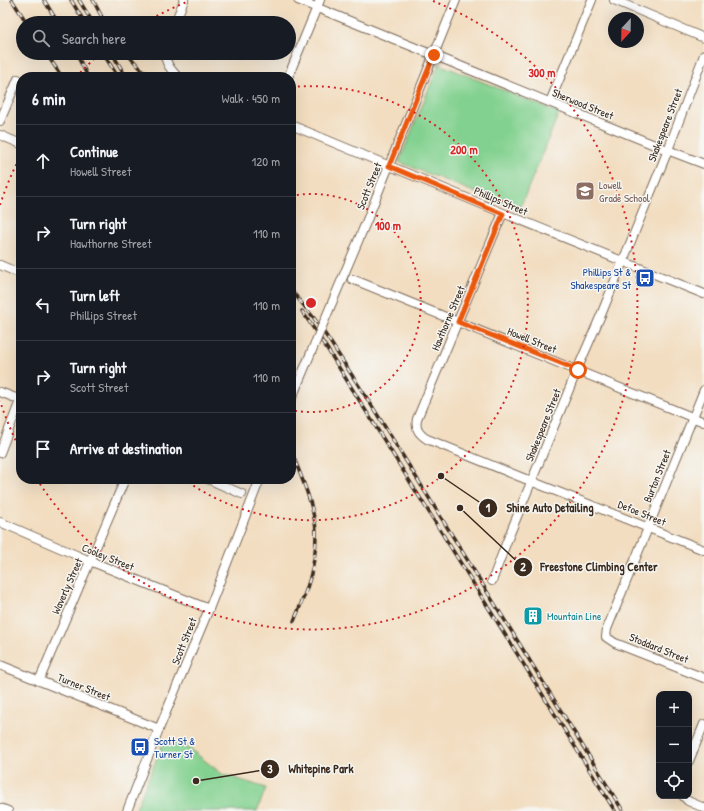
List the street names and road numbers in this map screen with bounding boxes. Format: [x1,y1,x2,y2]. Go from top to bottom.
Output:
street label: Sherwood Street [550,85,616,123]
street label: Shakespeare Street [645,86,685,164]
street label: Scott Street [353,160,385,212]
street label: Phillips Street [472,183,530,219]
street label: Hawthorne Street [428,283,468,353]
street label: Howell Street [505,324,559,356]
street label: Shakespeare Street [522,386,564,463]
street label: Burton Street [640,447,674,504]
street label: Defoe Street [616,497,668,529]
street label: Cooley Street [80,540,136,574]
street label: Waverly Street [48,556,86,616]
street label: Scott Street [168,615,200,667]
street label: Stoddard Street [627,630,691,666]
street label: Turner Street [56,670,113,704]

